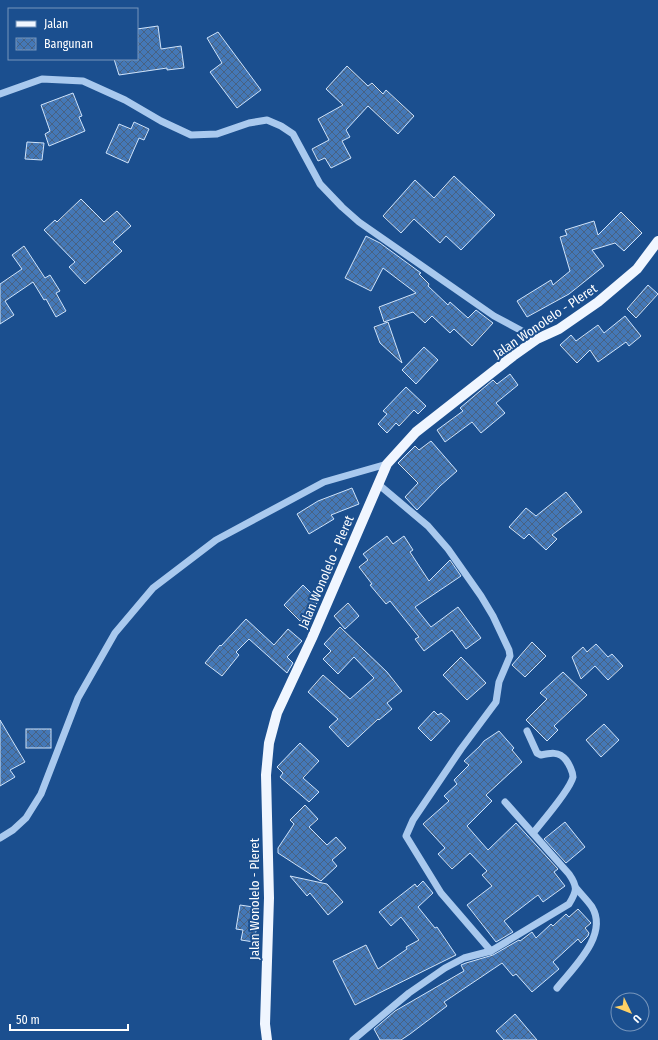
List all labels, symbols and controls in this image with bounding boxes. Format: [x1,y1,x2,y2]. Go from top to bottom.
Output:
legend [8,8,138,60]
text: Jalan [44,17,68,31]
text: Bangunan [44,37,93,51]
street label: Jalan Wonolelo - Pleret [490,280,600,361]
street label: Jalan Wonolelo - Pleret [295,512,357,631]
street label: Jalan Wonolelo - Pleret [247,837,262,960]
north arrow [610,992,650,1032]
scale bar [10,1006,128,1032]
text: U [630,1012,644,1025]
text: 50 m [16,1013,40,1027]

